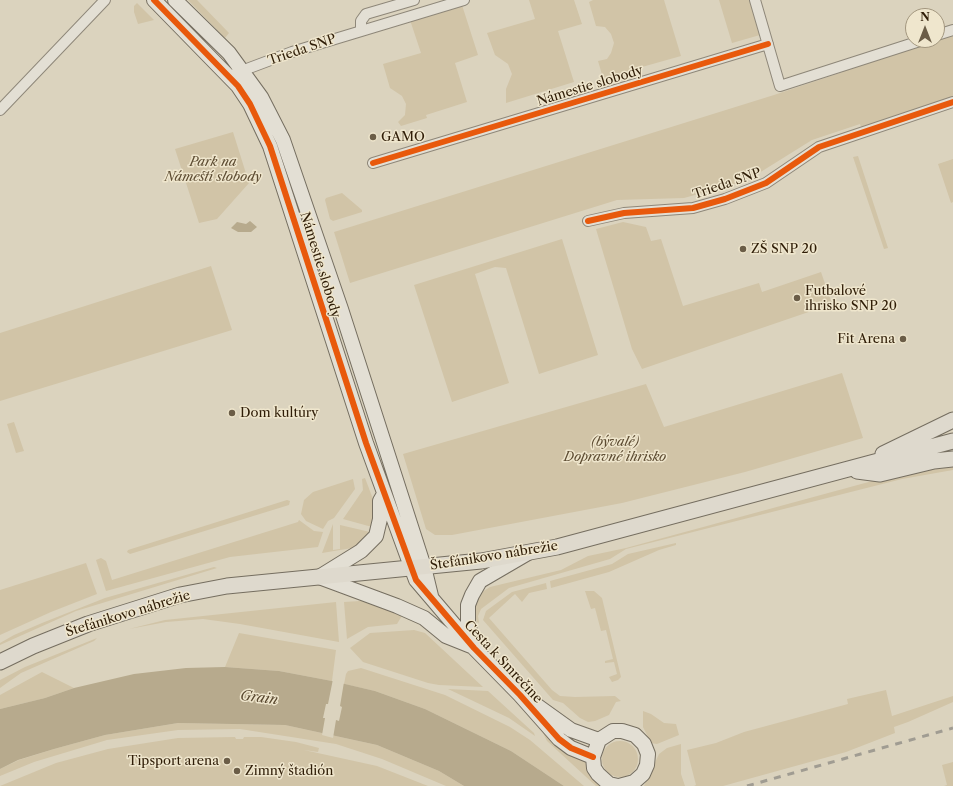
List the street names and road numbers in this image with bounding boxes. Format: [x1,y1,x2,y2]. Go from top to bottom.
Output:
street label: Trieda SNP [266,31,338,69]
street label: Námestie slobody [535,62,645,110]
street label: Trieda SNP [691,165,763,203]
street label: Námestie slobody [296,210,344,320]
street label: Štefánikovo nábrežie [429,538,559,574]
street label: Štefánikovo nábrežie [64,588,192,640]
street label: Cesta k Smrečine [461,617,545,707]

